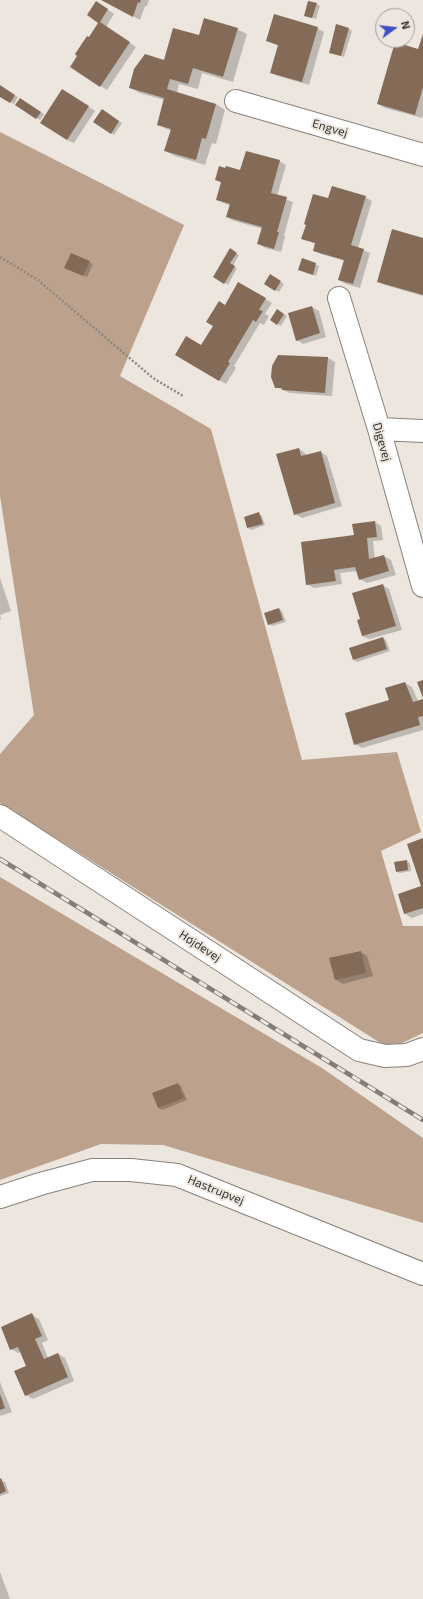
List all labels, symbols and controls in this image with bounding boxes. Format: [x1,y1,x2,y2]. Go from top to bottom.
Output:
north arrow [375,8,415,48]
text: N [399,19,413,31]
street label: Engvej [311,116,349,140]
street label: Digevej [370,421,394,463]
street label: Højdevej [176,927,224,965]
street label: Hastrupvej [186,1172,246,1208]

